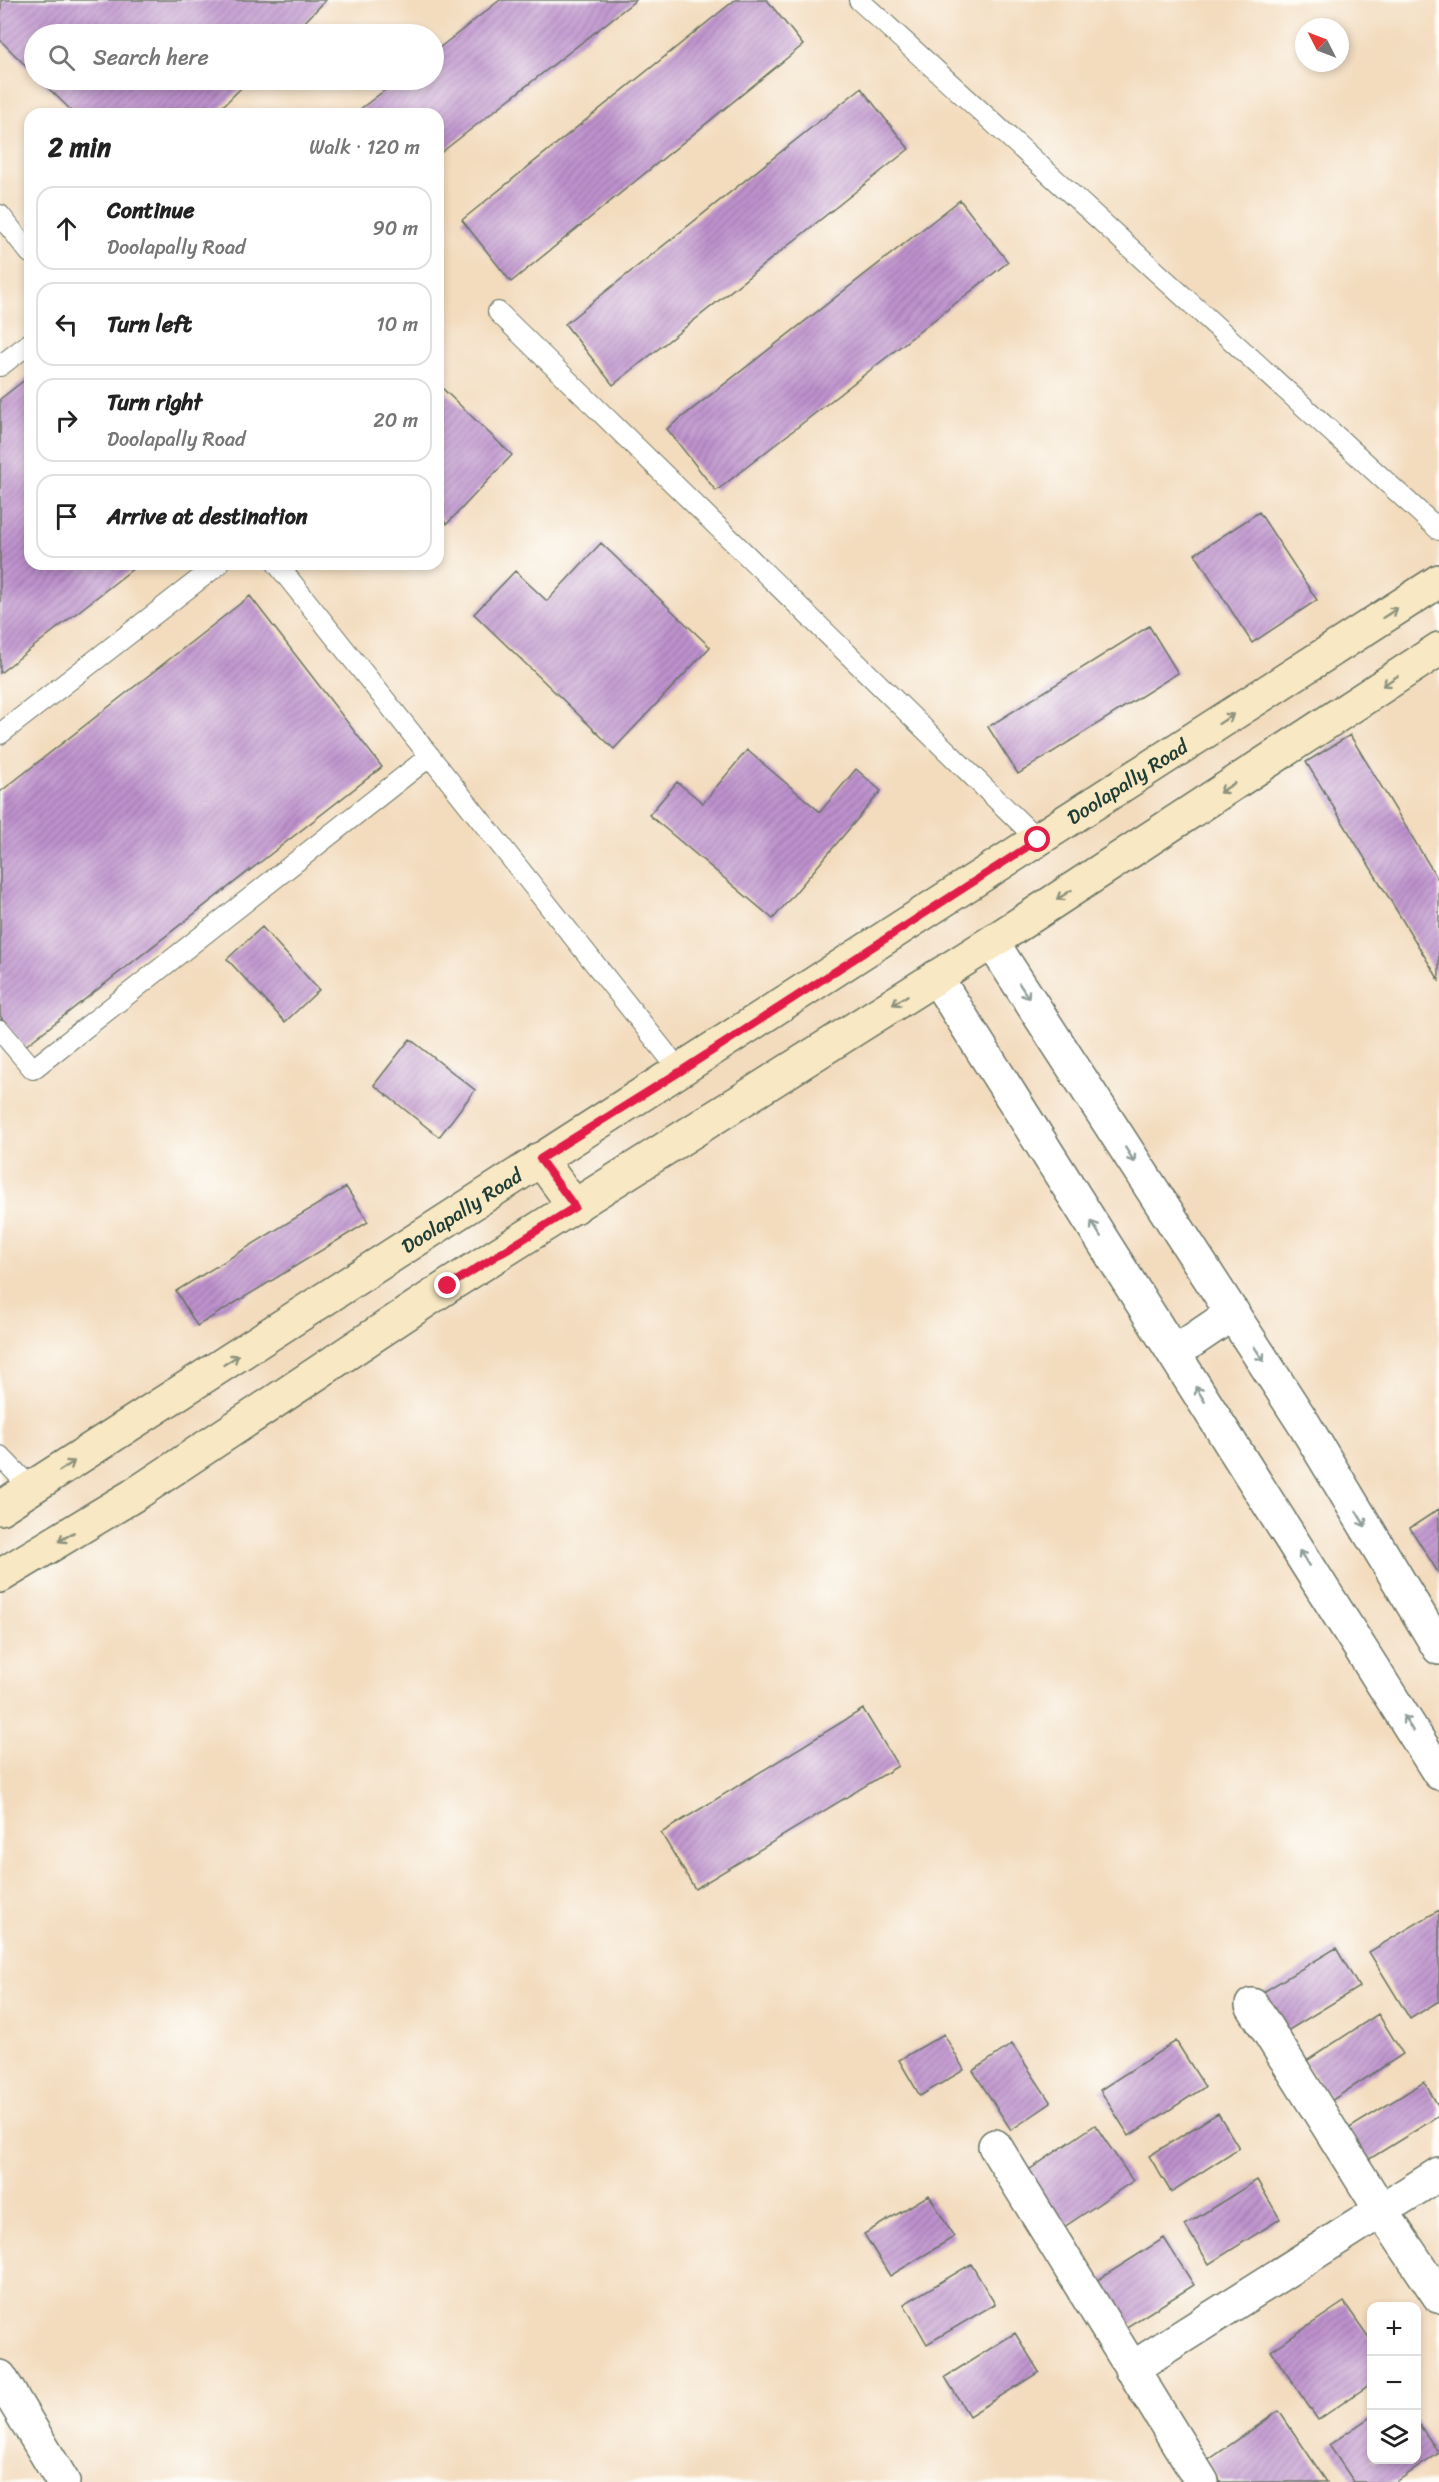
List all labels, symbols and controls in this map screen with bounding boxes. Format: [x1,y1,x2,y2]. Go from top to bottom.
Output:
north arrow [1295,18,1349,72]
search box [24,24,444,90]
text: Search here [93,38,209,77]
icon: search [45,41,78,74]
text: 2 min [48,124,111,170]
text: Walk · 120 m [309,130,420,165]
text: Continue [107,191,195,230]
text: 90 m [373,211,418,246]
icon: ahead [50,212,83,245]
text: Doolapally Road [107,230,245,265]
text: Turn left [107,305,192,344]
text: 10 m [376,307,418,342]
icon: left [50,308,83,341]
text: Turn right [107,383,202,422]
text: 20 m [373,403,418,438]
icon: right [50,404,83,437]
text: Doolapally Road [107,422,245,457]
text: Arrive at destination [107,497,308,536]
icon: arrive [50,500,83,533]
one-way arrow [1381,607,1398,620]
one-way arrow [1382,675,1399,687]
one-way arrow [1217,713,1234,725]
street label: Doolapally Road [1060,729,1197,834]
one-way arrow [1219,782,1236,794]
route start [1024,826,1050,852]
one-way arrow [1056,889,1073,901]
one-way arrow [1018,982,1030,999]
one-way arrow [892,995,909,1007]
one-way arrow [1124,1146,1136,1162]
street label: Doolapally Road [394,1158,531,1263]
one-way arrow [1089,1221,1101,1238]
route end [434,1272,460,1298]
one-way arrow [1252,1345,1265,1362]
one-way arrow [222,1353,239,1365]
one-way arrow [1193,1385,1206,1402]
one-way arrow [58,1460,75,1472]
one-way arrow [1356,1510,1368,1527]
one-way arrow [58,1531,75,1543]
one-way arrow [1297,1550,1310,1567]
one-way arrow [1401,1715,1413,1732]
map controls [1367,2302,1421,2464]
button: + [1367,2302,1421,2356]
button: − [1367,2356,1421,2410]
button: layers [1367,2410,1421,2464]

